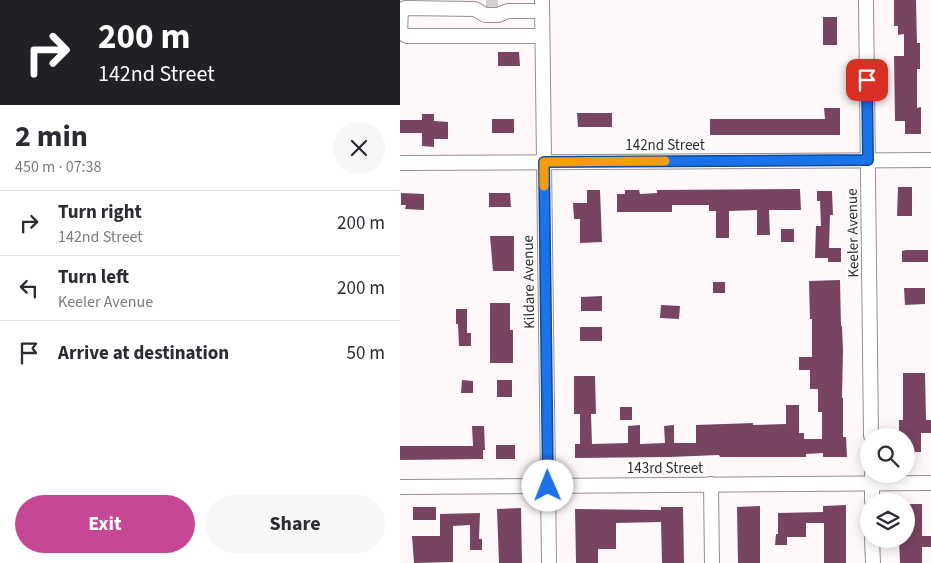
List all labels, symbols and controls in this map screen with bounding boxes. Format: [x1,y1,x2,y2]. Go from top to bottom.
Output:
text: 200 m [98,12,190,62]
icon: right [15,20,80,85]
text: 142nd Street [98,58,215,90]
pin [846,59,888,101]
icon: arrive [853,66,881,94]
text: 2 min [15,115,88,158]
button: close [333,122,385,174]
street label: 142nd Street [625,135,705,156]
text: 450 m · 07:38 [15,156,102,178]
street label: Keeler Avenue [842,188,864,278]
text: Turn right [58,199,142,226]
icon: right [15,209,43,237]
text: 200 m [337,210,385,237]
text: 142nd Street [58,226,143,248]
street label: Kildare Avenue [518,235,540,329]
text: Turn left [58,264,129,291]
icon: left [15,274,43,302]
text: 200 m [337,275,385,302]
text: Keeler Avenue [58,291,153,313]
icon: arrive [15,339,43,367]
text: Arrive at destination [58,340,229,367]
text: 50 m [347,340,385,367]
map controls [860,428,915,548]
button: search [860,428,915,483]
street label: 143rd Street [627,458,703,479]
position arrow [521,459,573,511]
button: layers [860,493,915,548]
button: Exit [15,495,195,553]
button: Share [205,495,385,553]

